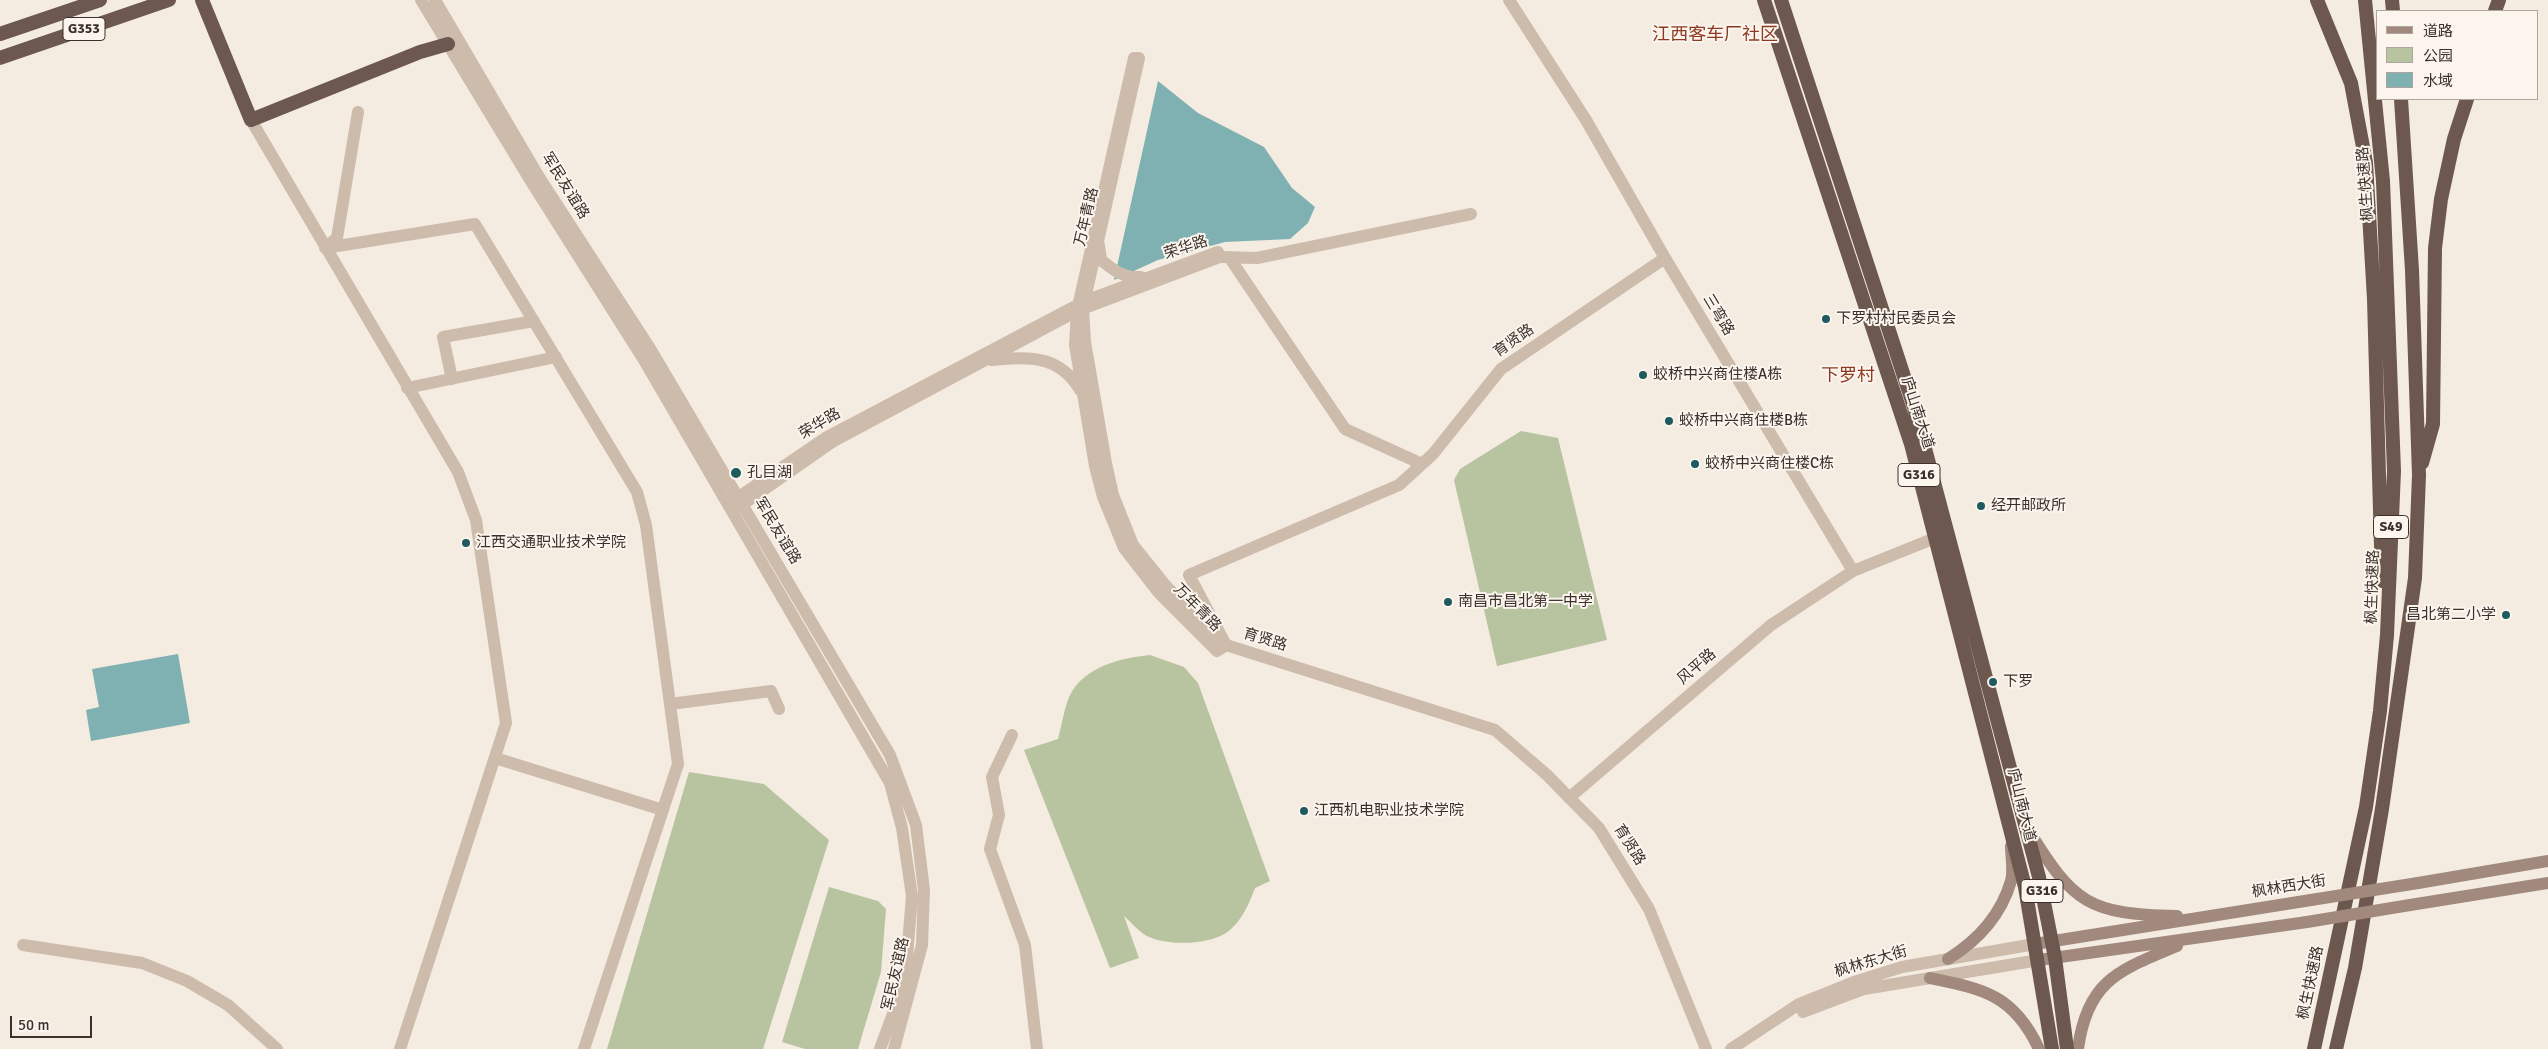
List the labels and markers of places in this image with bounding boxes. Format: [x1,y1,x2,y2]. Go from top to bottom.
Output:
place label: 下罗村村民委员会 [1836,310,1956,328]
marker: 下罗村村民委员会 [1820,313,1832,325]
place label: 蛟桥中兴商住楼A栋 [1653,366,1782,384]
marker: 蛟桥中兴商住楼A栋 [1637,369,1649,381]
place label: 蛟桥中兴商住楼B栋 [1679,412,1808,430]
marker: 蛟桥中兴商住楼B栋 [1663,415,1675,427]
place label: 蛟桥中兴商住楼C栋 [1705,455,1834,473]
marker: 蛟桥中兴商住楼C栋 [1689,458,1701,470]
place label: 孔目湖 [747,464,792,482]
marker: 孔目湖 [729,466,743,480]
place label: 经开邮政所 [1991,497,2066,515]
marker: 经开邮政所 [1975,500,1987,512]
place label: 江西交通职业技术学院 [476,534,626,552]
marker: 江西交通职业技术学院 [460,537,472,549]
place label: 南昌市昌北第一中学 [1458,593,1593,611]
marker: 南昌市昌北第一中学 [1442,596,1454,608]
place label: 昌北第二小学 [2406,606,2496,624]
marker: 昌北第二小学 [2500,609,2512,621]
place label: 下罗 [2003,673,2033,691]
marker: 下罗 [1987,676,1999,688]
place label: 江西机电职业技术学院 [1314,802,1464,820]
marker: 江西机电职业技术学院 [1298,805,1310,817]

